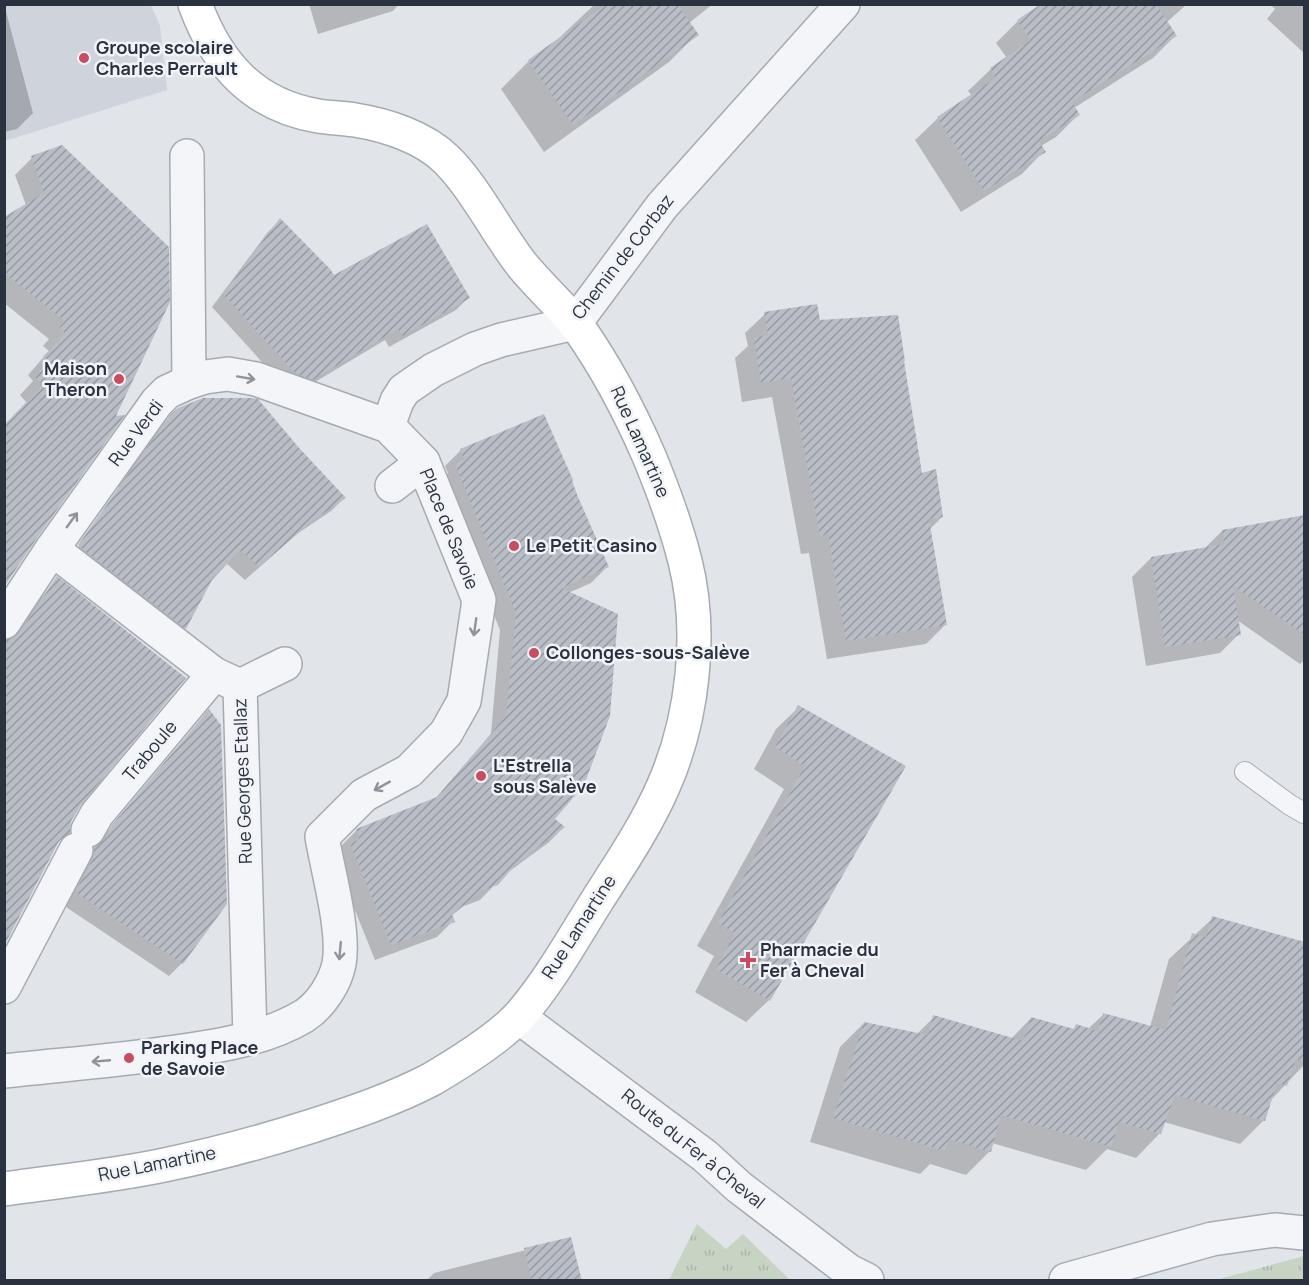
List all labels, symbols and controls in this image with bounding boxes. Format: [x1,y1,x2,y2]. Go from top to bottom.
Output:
place label: Groupe scolaire Charles Perrault [96,35,238,80]
marker: Groupe scolaire Charles Perrault [77,51,91,65]
street label: Chemin de Corbaz [566,189,679,324]
place label: Maison Theron [44,356,107,401]
marker: Maison Theron [112,372,126,386]
one-way arrow [236,372,255,383]
street label: Rue Lamartine [606,382,676,501]
street label: Rue Verdi [102,394,168,471]
street label: Place de Savoie [415,465,485,593]
one-way arrow [66,513,78,529]
place label: Le Petit Casino [526,533,657,557]
marker: Le Petit Casino [507,539,521,553]
one-way arrow [469,617,480,637]
place label: Collonges-sous-Salève [546,640,750,664]
marker: Collonges-sous-Salève [527,646,541,660]
street label: Rue Georges Etallaz [227,698,257,864]
street label: Traboule [117,715,182,786]
place label: L'Estrella sous Salève [493,753,597,798]
marker: L'Estrella sous Salève [474,769,488,783]
one-way arrow [374,780,391,792]
street label: Rue Lamartine [536,870,621,983]
place label: Pharmacie du Fer à Cheval [760,937,879,982]
one-way arrow [334,941,345,961]
marker: Pharmacie du Fer à Cheval [741,953,755,967]
place label: Parking Place de Savoie [141,1035,258,1080]
marker: Parking Place de Savoie [122,1051,136,1065]
one-way arrow [92,1056,112,1067]
street label: Route du Fer à Cheval [617,1083,770,1214]
street label: Rue Lamartine [96,1140,218,1186]

